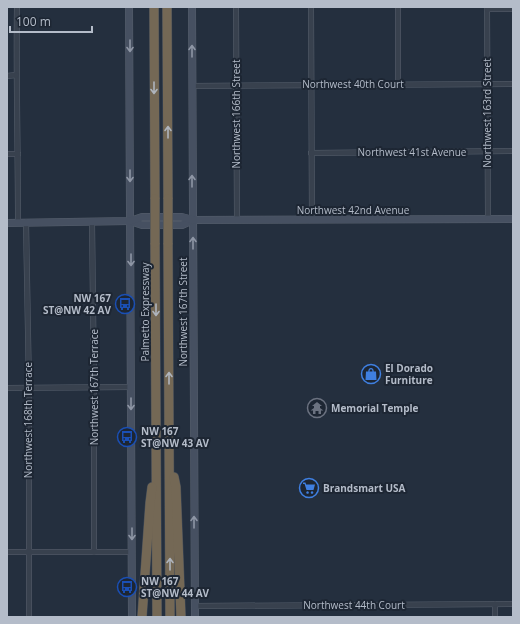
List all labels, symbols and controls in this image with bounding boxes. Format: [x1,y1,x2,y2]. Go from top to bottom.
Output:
scale bar [10,8,92,34]
text: 100 m [16,13,51,30]
one-way arrow [126,39,133,52]
one-way arrow [188,45,196,58]
street label: Northwest 163rd Street [480,58,494,168]
street label: Northwest 166th Street [229,59,243,169]
street label: Northwest 40th Court [302,77,404,91]
one-way arrow [150,81,158,94]
one-way arrow [164,126,172,139]
street label: Northwest 41st Avenue [358,145,467,159]
one-way arrow [126,169,134,182]
one-way arrow [188,175,196,188]
street label: Northwest 42nd Avenue [297,203,410,217]
one-way arrow [189,237,197,250]
one-way arrow [127,253,135,266]
street label: Northwest 167th Street [176,257,190,367]
street label: Palmetto Expressway [138,261,152,362]
place label: NW 167 ST@NW 42 AV [43,291,111,317]
bus stop icon: NW 167 ST@NW 42 AV [114,293,136,315]
one-way arrow [152,303,160,316]
street label: Northwest 167th Terrace [87,328,101,445]
street label: Northwest 168th Terrace [21,361,35,478]
place label: El Dorado Furniture [385,361,433,387]
shop icon: El Dorado Furniture [360,363,382,385]
one-way arrow [165,372,173,385]
one-way arrow [127,397,135,410]
temple icon: Memorial Temple [306,397,328,419]
place label: Memorial Temple [331,401,419,415]
place label: NW 167 ST@NW 43 AV [141,424,210,450]
bus stop icon: NW 167 ST@NW 43 AV [116,426,138,448]
supermarket icon: Brandsmart USA [298,477,320,499]
place label: Brandsmart USA [323,481,406,495]
one-way arrow [190,516,198,529]
one-way arrow [128,527,136,540]
one-way arrow [166,558,174,571]
place label: NW 167 ST@NW 44 AV [141,574,210,600]
bus stop icon: NW 167 ST@NW 44 AV [116,576,138,598]
street label: Northwest 44th Court [303,598,405,612]

